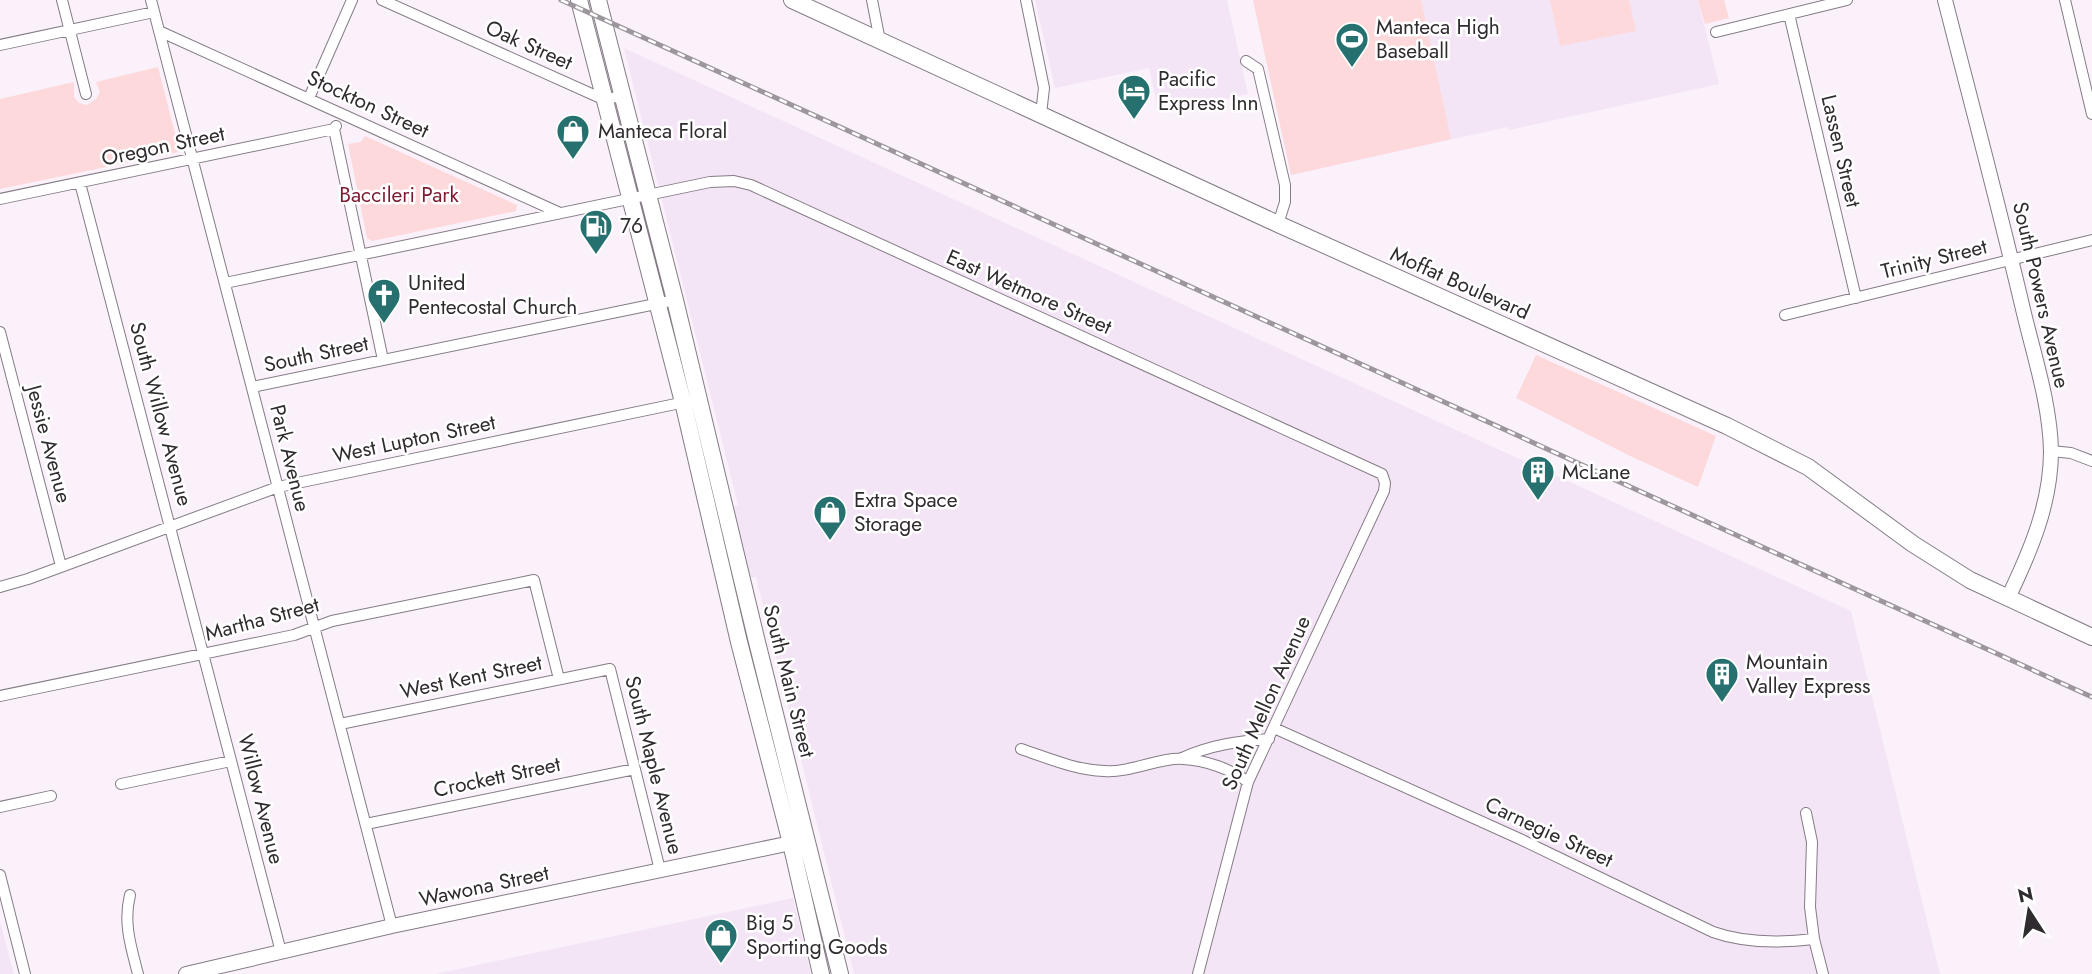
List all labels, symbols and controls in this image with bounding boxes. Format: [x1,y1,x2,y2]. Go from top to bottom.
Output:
place label: Manteca High Baseball [1376,12,1500,66]
street label: Oak Street [481,13,577,77]
sports icon: Manteca High Baseball [1333,20,1371,69]
street label: Stockton Street [302,63,434,145]
place label: Pacific Express Inn [1158,64,1258,118]
hotel icon: Pacific Express Inn [1115,72,1153,121]
street label: Lassen Street [1813,92,1869,210]
shop icon: Manteca Floral [554,112,592,161]
place label: Manteca Floral [598,116,727,146]
street label: Oregon Street [99,118,227,174]
park label: Baccileri Park [339,180,459,210]
street label: South Powers Avenue [2005,199,2077,391]
fuel station icon: 76 [577,207,615,256]
place label: 76 [620,211,643,241]
street label: Trinity Street [1878,231,1990,287]
street label: Moffat Boulevard [1385,239,1535,327]
street label: East Wetmore Street [941,242,1117,342]
place label: United Pentecostal Church [408,268,577,322]
church icon: United Pentecostal Church [365,276,403,325]
street label: South Willow Avenue [122,319,200,510]
street label: South Street [261,328,371,380]
street label: Jessie Avenue [18,379,79,506]
street label: Park Avenue [262,401,318,515]
street label: West Lupton Street [330,407,498,471]
building icon: McLane [1519,453,1557,502]
place label: McLane [1562,457,1631,487]
place label: Extra Space Storage [854,485,958,539]
shop icon: Extra Space Storage [811,493,849,542]
street label: Martha Street [202,589,322,649]
street label: South Main Street [756,602,822,760]
street label: South Mellon Avenue [1214,611,1318,795]
street label: West Kent Street [397,647,545,707]
place label: Mountain Valley Express [1746,647,1871,701]
building icon: Mountain Valley Express [1703,655,1741,704]
street label: South Maple Avenue [617,673,691,857]
street label: Willow Avenue [230,731,292,867]
street label: Crockett Street [431,749,563,805]
street label: Carnegie Street [1480,789,1618,875]
street label: Wawona Street [416,858,552,914]
north arrow [1994,876,2064,946]
text: N [2015,880,2036,910]
place label: Big 5 Sporting Goods [746,908,888,962]
shop icon: Big 5 Sporting Goods [702,916,740,965]

